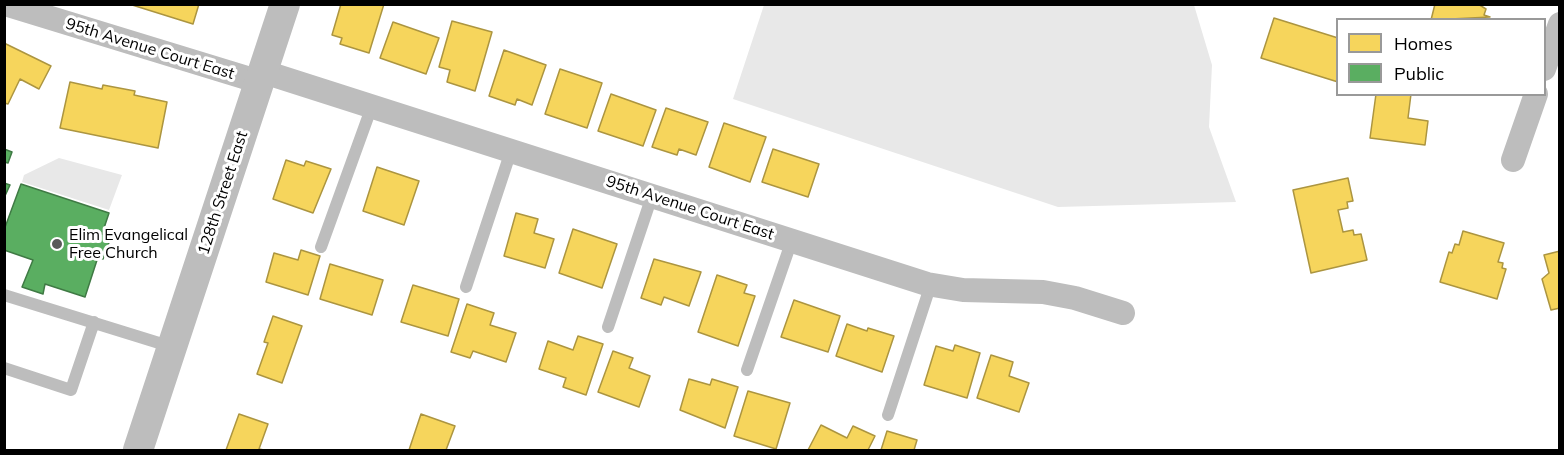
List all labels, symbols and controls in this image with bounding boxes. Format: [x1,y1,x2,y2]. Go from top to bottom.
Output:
street label: 95th Avenue Court East [63,14,237,84]
legend [1336,18,1546,96]
text: Homes [1394,32,1453,55]
text: Public [1394,62,1444,85]
street label: 128th Street East [194,129,252,257]
street label: 95th Avenue Court East [604,172,776,244]
place label: Elim Evangelical Free Church [69,225,188,263]
marker: Elim Evangelical Free Church [50,237,64,251]

